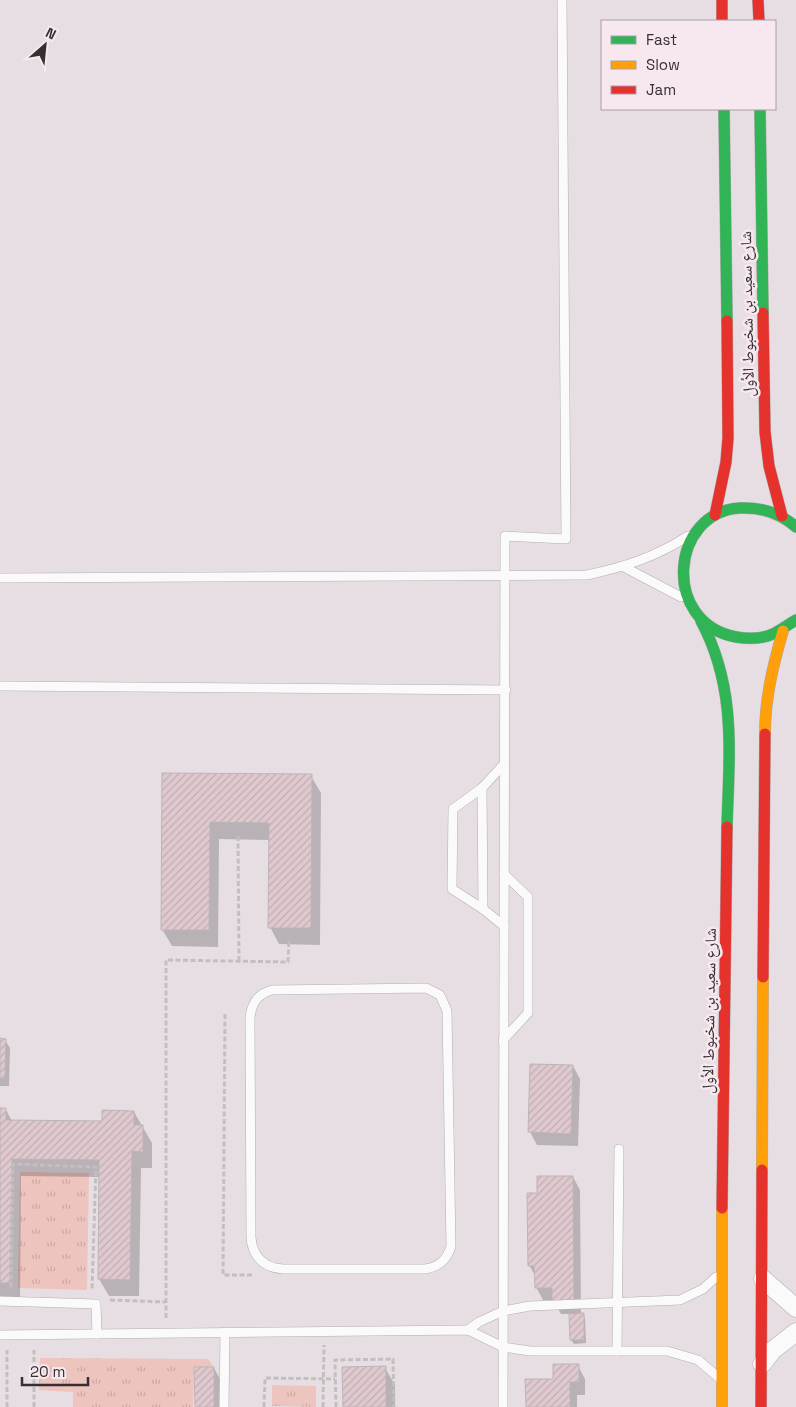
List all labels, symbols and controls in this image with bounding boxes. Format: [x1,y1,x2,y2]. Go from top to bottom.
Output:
north arrow [20,20,70,70]
legend [601,20,776,110]
text: N [43,23,59,44]
text: Fast [646,30,677,49]
text: Slow [646,55,680,74]
text: Jam [646,80,676,99]
street label: شارع سعيد بن شخبوط الأول [735,231,759,397]
street label: شارع سعيد بن شخبوط الأول [697,928,721,1094]
scale bar [22,1354,89,1386]
text: 20 m [30,1362,65,1381]

